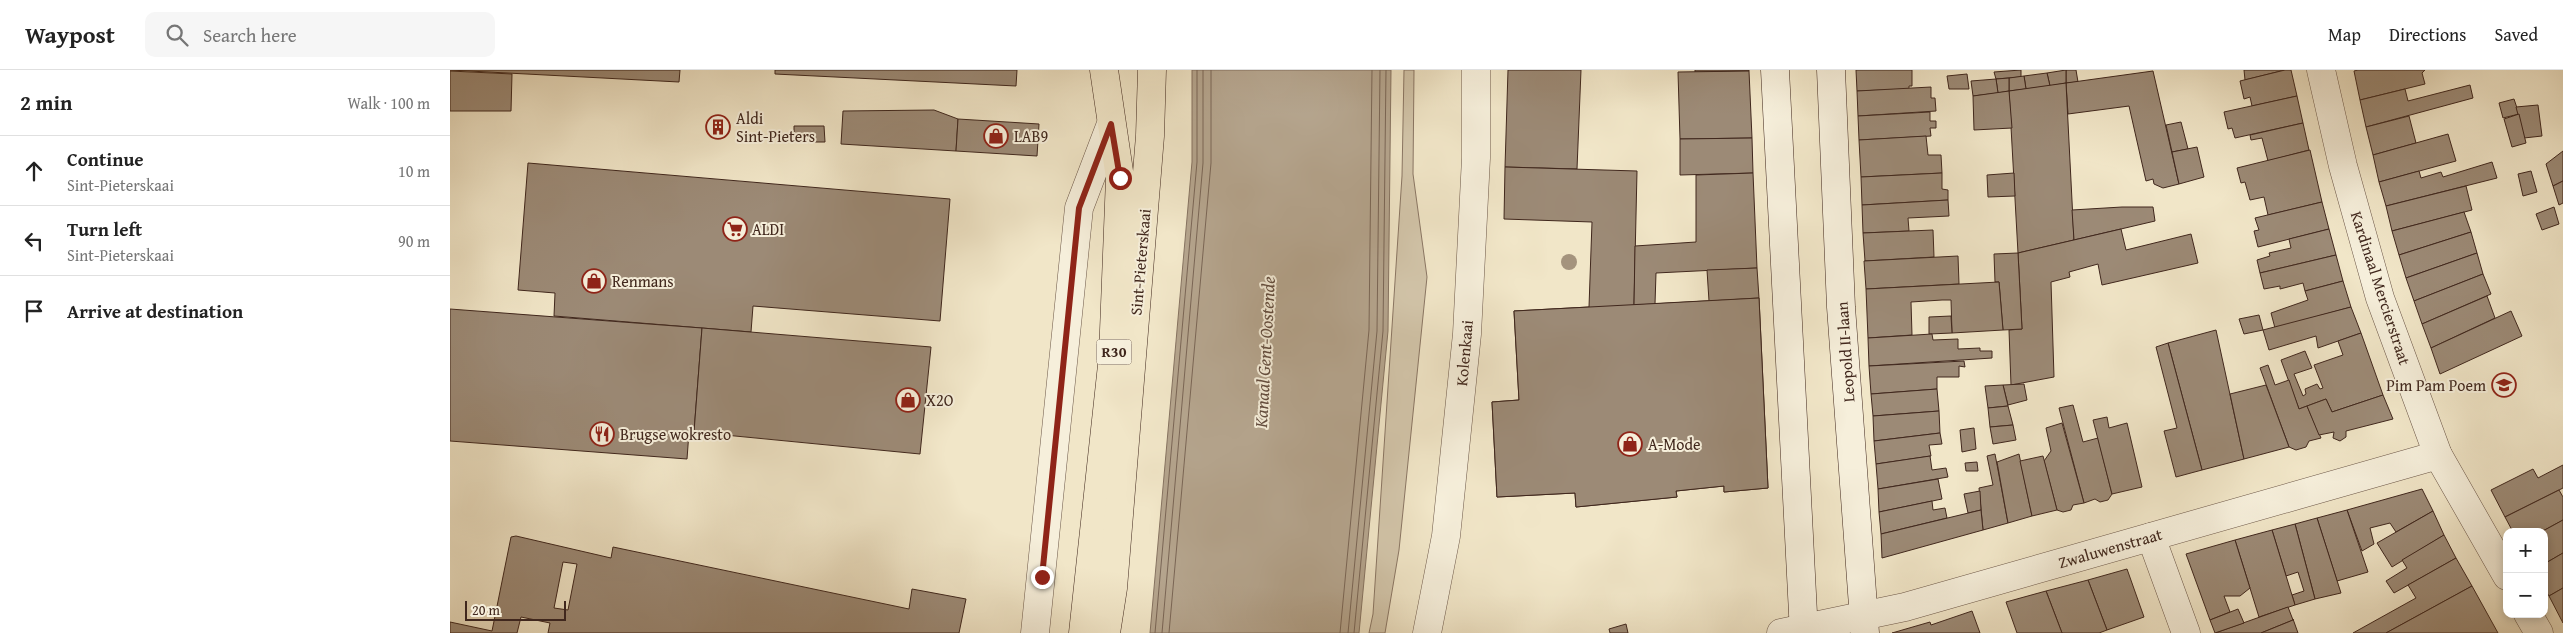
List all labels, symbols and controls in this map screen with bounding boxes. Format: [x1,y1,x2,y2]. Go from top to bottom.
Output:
search box [145,12,495,57]
text: Waypost [25,17,115,52]
icon: search [163,21,191,49]
text: Search here [203,21,297,49]
text: Map [2328,21,2361,48]
text: Directions [2389,21,2466,48]
text: Saved [2494,21,2538,48]
text: 2 min [20,87,72,118]
text: Walk · 100 m [347,91,430,115]
place label: Aldi Sint-Pieters [736,106,815,148]
building icon: Aldi Sint-Pieters [705,114,731,140]
shop icon: LAB9 [983,123,1009,149]
place label: LAB9 [1014,124,1049,148]
text: Continue [67,145,144,173]
icon: ahead [20,157,48,185]
text: 10 m [398,159,430,183]
route start [1109,167,1132,190]
text: Sint-Pieterskaai [67,173,174,197]
street label: Sint-Pieterskaai [1123,207,1157,316]
street label: Kardinaal Mercierstraat [2345,208,2417,368]
text: Turn left [67,215,142,243]
supermarket icon: ALDI [722,216,748,242]
place label: ALDI [752,217,784,241]
icon: left [20,227,48,255]
text: 90 m [398,229,430,253]
text: Sint-Pieterskaai [67,243,174,267]
shop icon: Renmans [581,268,607,294]
place label: Renmans [612,269,674,293]
water label: Kanaal Gent-Oostende [1247,276,1282,429]
icon: arrive [20,297,48,325]
text: Arrive at destination [67,297,243,325]
street label: Leopold II-laan [1830,301,1860,403]
street label: Kolenkaai [1449,318,1479,387]
road number: R30 [1096,340,1132,364]
school or university icon: Pim Pam Poem [2491,372,2517,398]
place label: Pim Pam Poem [2386,373,2486,397]
shop icon: X2O [895,387,921,413]
place label: X2O [926,388,954,412]
restaurant icon: Brugse wokresto [589,421,615,447]
place label: Brugse wokresto [620,422,731,446]
shop icon: A-Mode [1617,431,1643,457]
place label: A-Mode [1648,432,1701,456]
street label: Zwaluwenstraat [2055,522,2165,574]
map controls [2503,528,2548,618]
button: + [2503,528,2548,573]
route end [1031,566,1054,589]
button: − [2503,573,2548,618]
scale bar [465,598,566,621]
text: 20 m [472,600,500,620]

